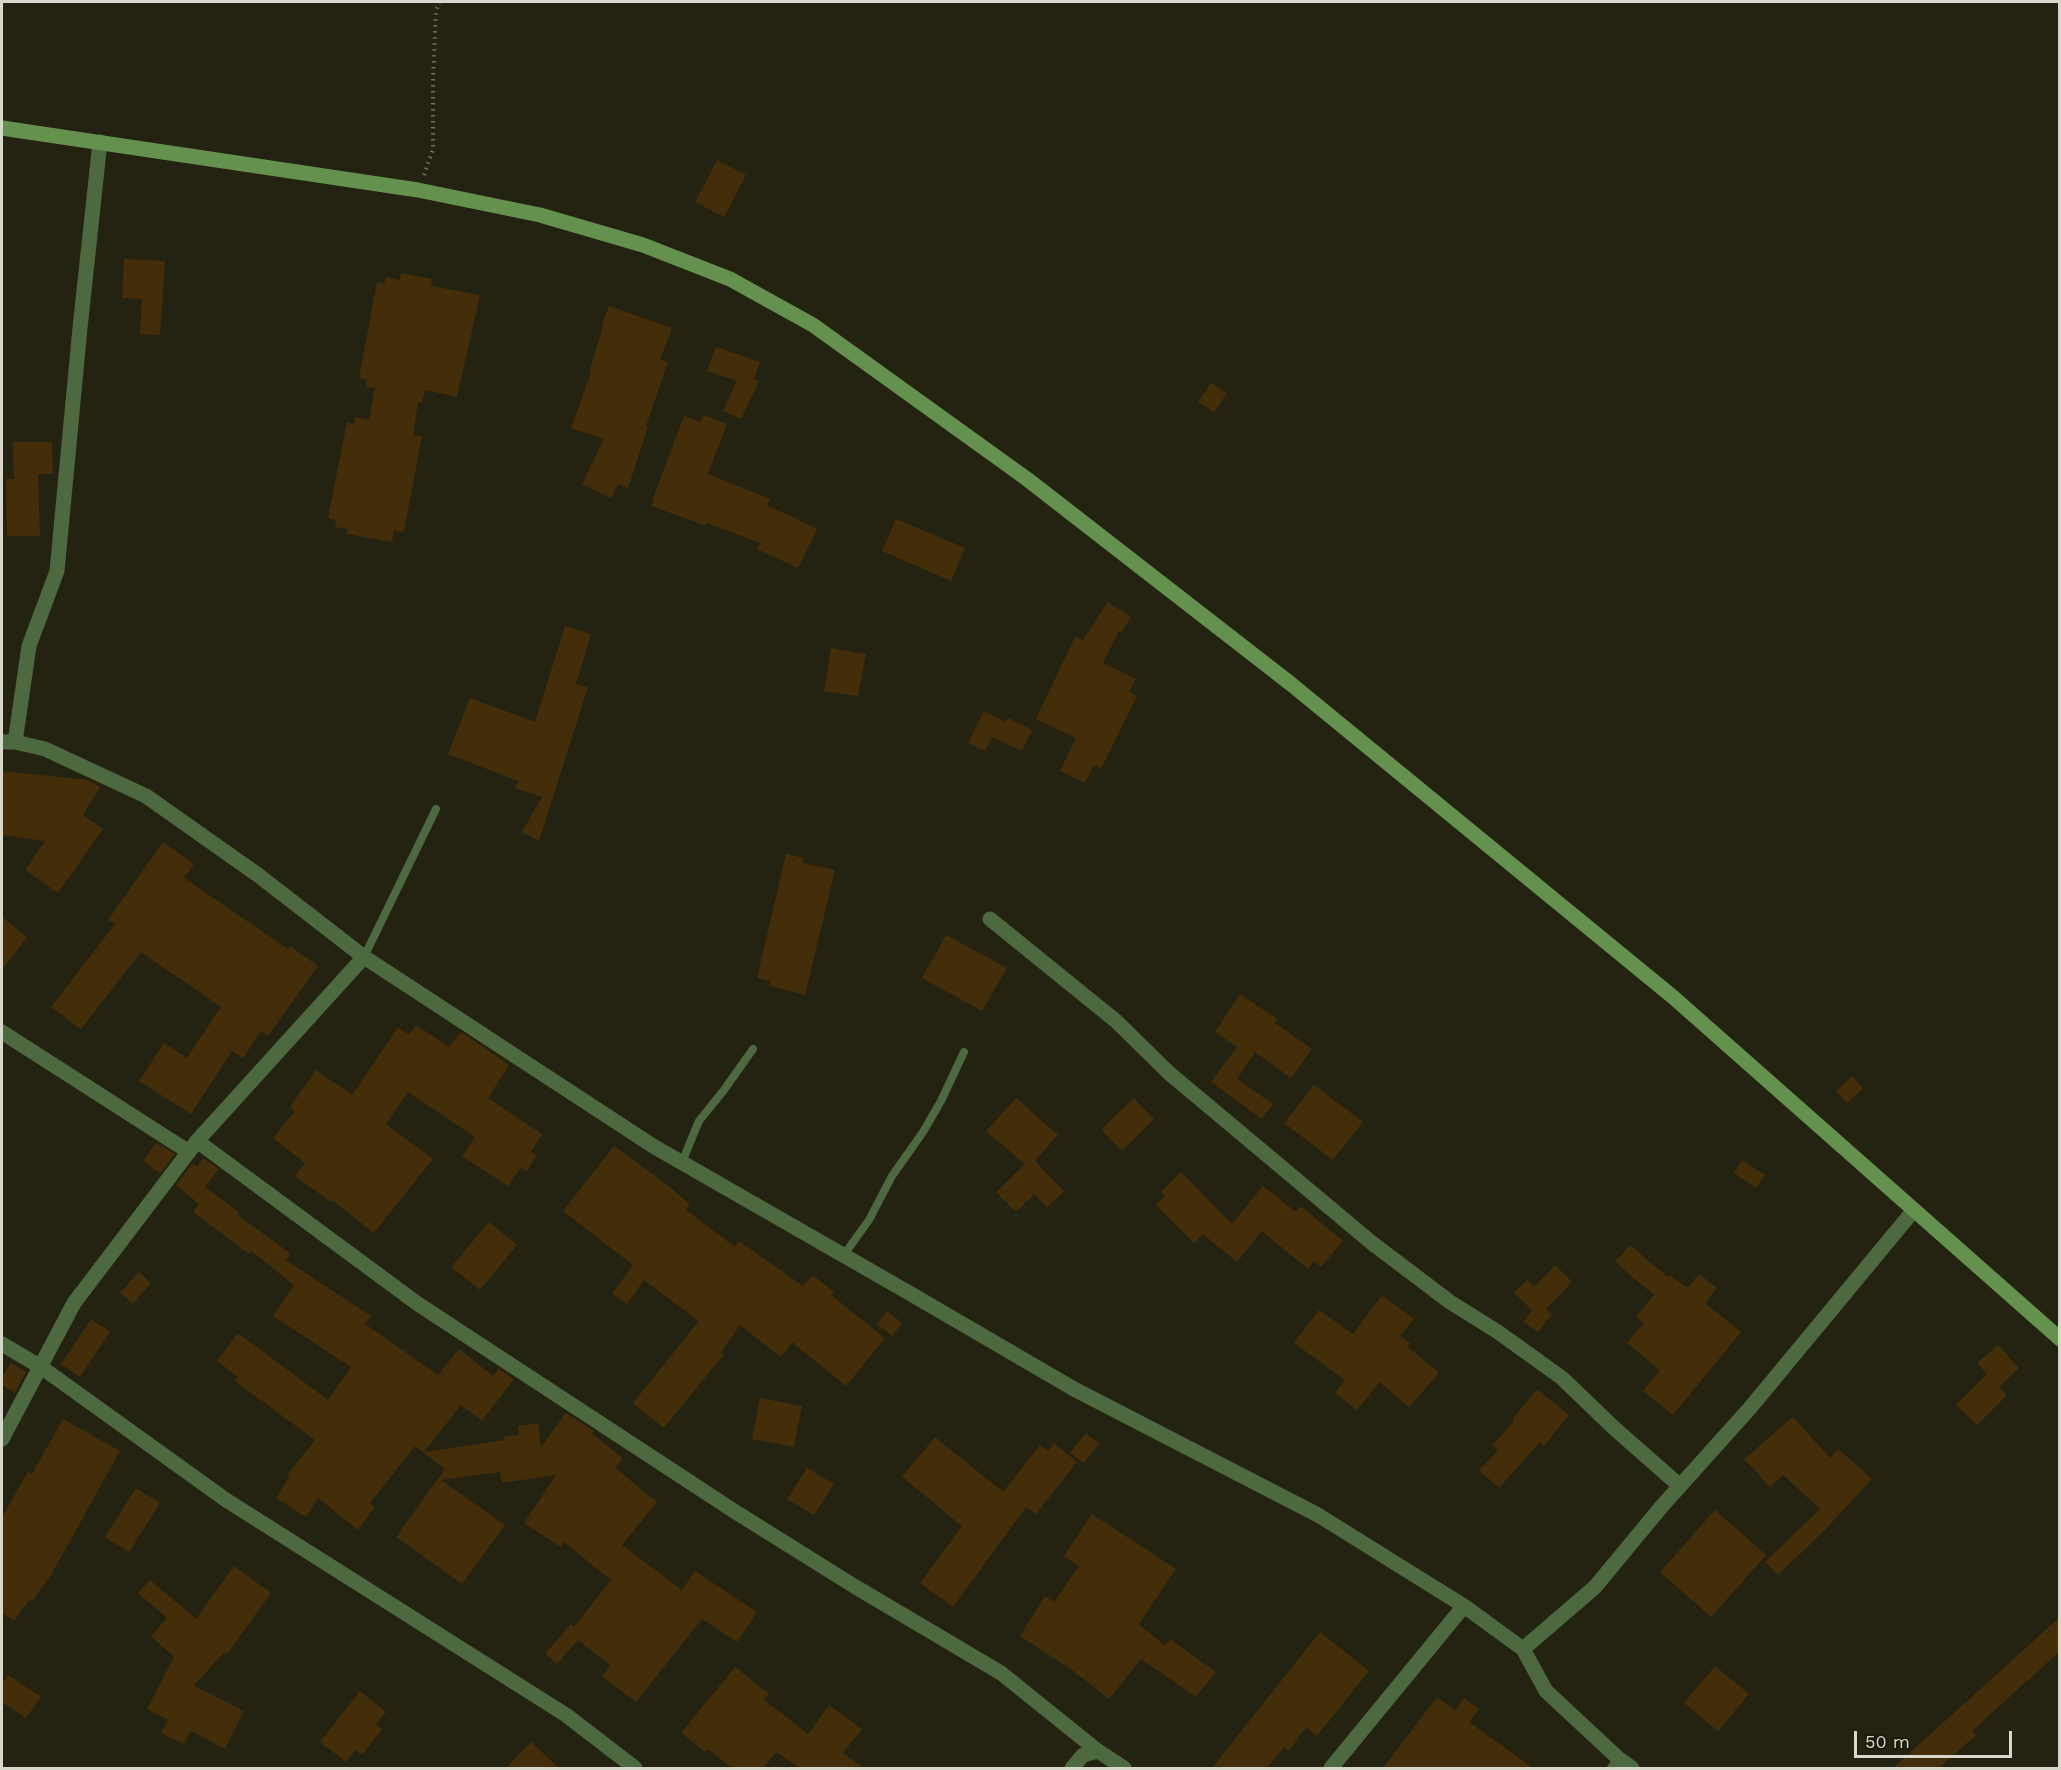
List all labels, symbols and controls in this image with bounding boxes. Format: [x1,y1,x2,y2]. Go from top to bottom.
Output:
scale bar [1857,1719,2014,1757]
text: 50 m [1865,1731,1910,1752]

